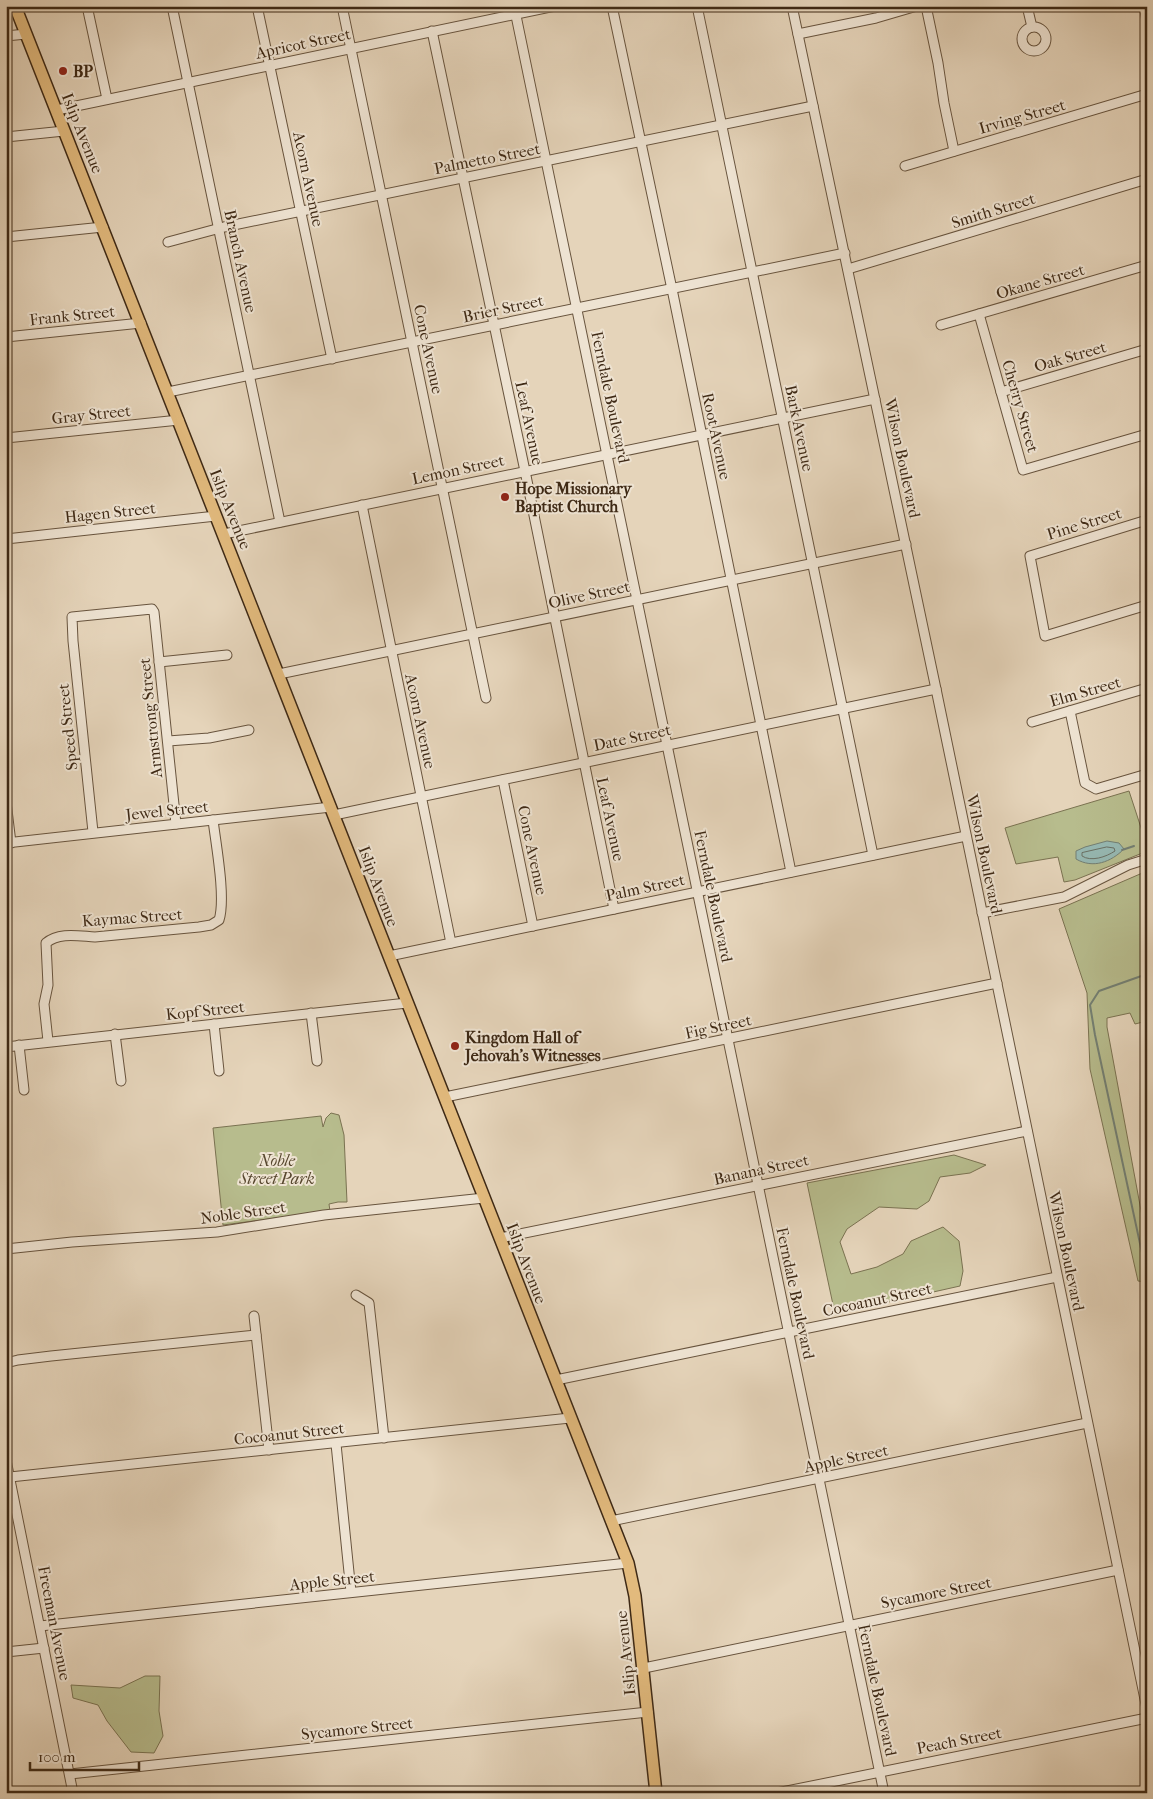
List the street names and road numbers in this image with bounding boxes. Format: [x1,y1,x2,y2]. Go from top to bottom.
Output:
street label: Apricot Street [253,24,353,63]
street label: Islip Avenue [58,90,107,176]
street label: Irving Street [977,95,1068,138]
street label: Acorn Avenue [289,129,328,228]
street label: Palmetto Street [432,139,542,178]
street label: Smith Street [949,189,1038,232]
street label: Branch Avenue [220,208,261,314]
street label: Okane Street [994,260,1087,303]
street label: Brier Street [461,291,546,326]
street label: Frank Street [28,302,116,329]
street label: Cone Avenue [410,303,447,396]
street label: Ferndale Boulevard [587,329,634,465]
street label: Oak Street [1032,337,1109,376]
street label: Cherry Street [998,358,1043,455]
street label: Leaf Avenue [511,379,548,467]
street label: Bark Avenue [781,383,818,473]
street label: Root Avenue [698,391,735,481]
street label: Wilson Boulevard [880,396,924,520]
street label: Gray Street [51,401,132,428]
street label: Lemon Street [410,450,506,489]
street label: Islip Avenue [206,466,255,552]
street label: Hagen Street [64,498,157,527]
street label: Pine Street [1044,503,1124,544]
street label: Olive Street [547,577,632,612]
street label: Armstrong Street [135,657,166,780]
street label: Acorn Avenue [401,671,440,770]
street label: Elm Street [1047,672,1123,711]
street label: Speed Street [53,682,81,771]
street label: Date Street [592,720,673,755]
street label: Leaf Avenue [592,775,629,863]
street label: Wilson Boulevard [962,792,1006,916]
street label: Jewel Street [123,797,210,824]
street label: Cone Avenue [514,804,551,897]
street label: Ferndale Boulevard [690,828,737,964]
street label: Islip Avenue [354,843,403,929]
street label: Palm Street [604,870,687,905]
street label: Kaymac Street [81,904,183,930]
street label: Kopf Street [165,997,246,1024]
street label: Fig Street [683,1010,753,1043]
street label: Banana Street [712,1150,811,1189]
street label: Wilson Boulevard [1044,1189,1088,1313]
street label: Noble Street [199,1197,287,1228]
street label: Islip Avenue [502,1220,551,1306]
street label: Ferndale Boulevard [772,1225,819,1361]
street label: Cocoanut Street [821,1279,934,1320]
street label: Cocoanut Street [233,1418,345,1449]
street label: Apple Street [801,1440,890,1477]
street label: Freeman Avenue [34,1564,75,1682]
street label: Apple Street [288,1567,376,1595]
street label: Sycamore Street [879,1572,993,1613]
street label: Islip Avenue [612,1610,639,1696]
street label: Ferndale Boulevard [854,1622,901,1758]
street label: Sycamore Street [300,1713,414,1744]
street label: Peach Street [915,1723,1004,1758]

